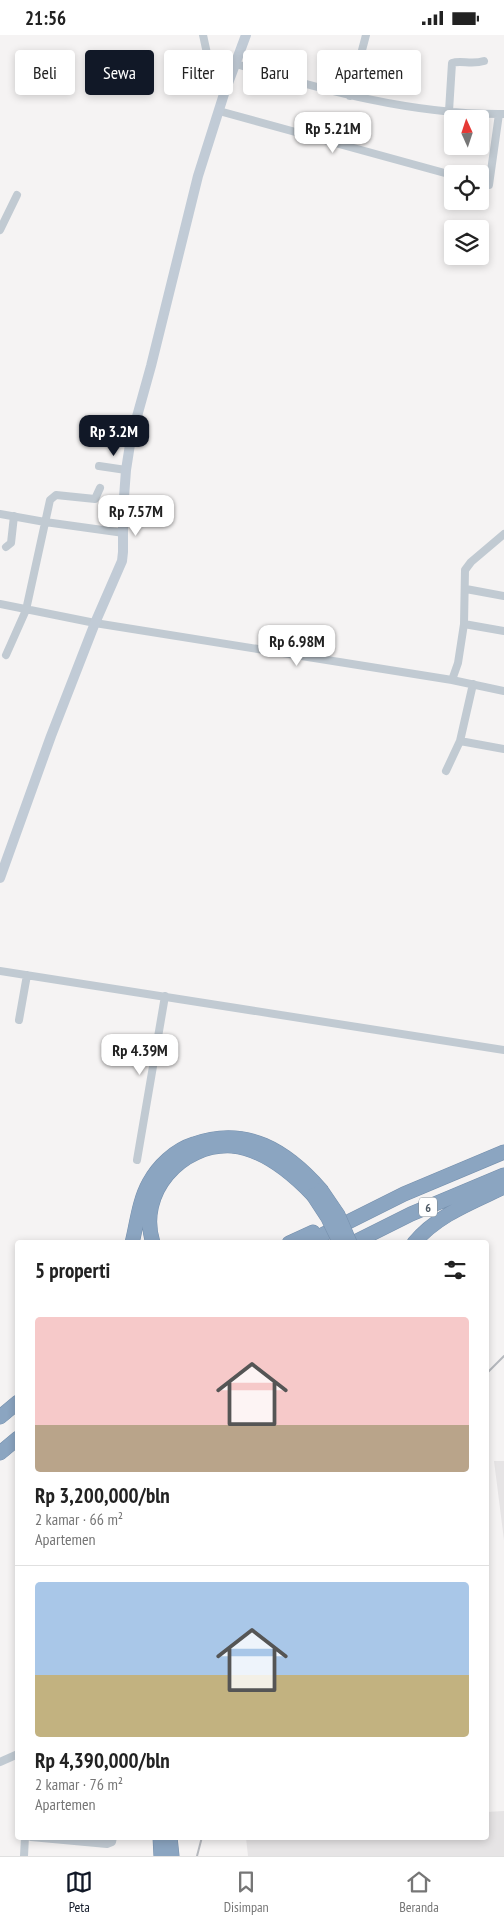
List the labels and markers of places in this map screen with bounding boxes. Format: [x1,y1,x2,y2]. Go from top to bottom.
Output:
pin: Rp 5.21M [281,111,385,154]
pin: Rp 3.2M [68,415,160,457]
pin: Rp 7.57M [84,495,188,537]
pin: Rp 6.98M [245,625,349,667]
pin: Rp 4.39M [88,1033,192,1076]

